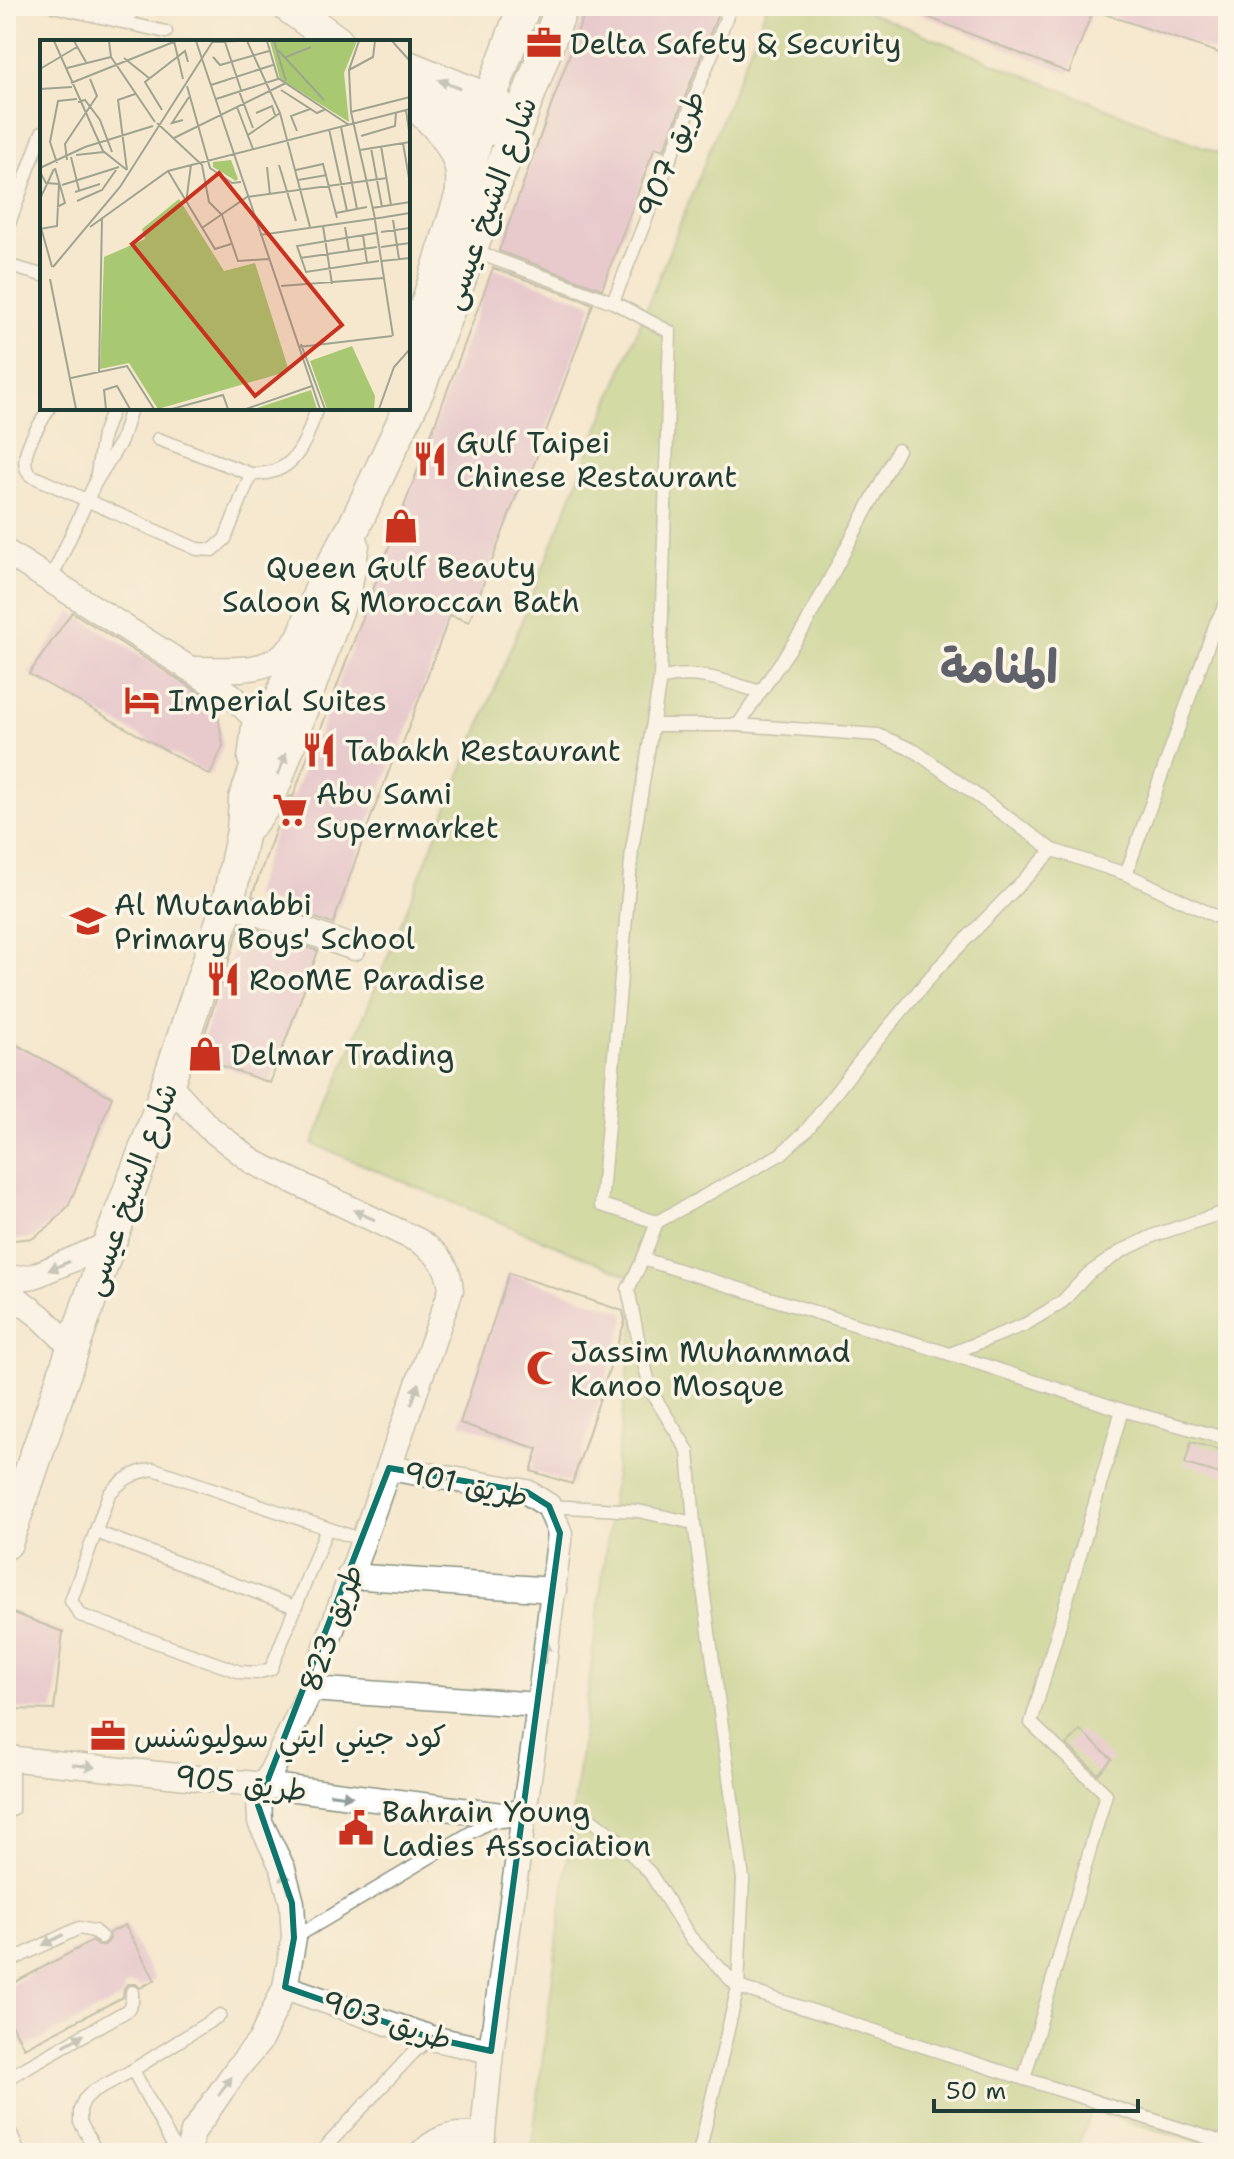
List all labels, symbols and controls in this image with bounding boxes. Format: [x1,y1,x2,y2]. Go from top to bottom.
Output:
place label: Delta Safety & Security [570,23,902,64]
office icon: Delta Safety & Security [525,24,563,62]
inset map [40,40,410,410]
one-way arrow [437,77,461,90]
street label: طريق 907 [627,84,715,224]
street label: شارع الشيخ عيسى [431,91,547,316]
place label: Gulf Taipei Chinese Restaurant [456,422,737,497]
restaurant icon: Gulf Taipei Chinese Restaurant [411,440,449,478]
shop icon: Queen Gulf Beauty Saloon & Moroccan Bath [382,507,420,545]
place label: Queen Gulf Beauty Saloon & Moroccan Bath [222,547,580,622]
district label: المنامة [940,636,1058,698]
place label: Imperial Suites [168,680,387,721]
hotel icon: Imperial Suites [123,681,161,719]
place label: Tabakh Restaurant [345,730,621,771]
restaurant icon: Tabakh Restaurant [300,731,338,769]
one-way arrow [276,752,289,776]
place label: Abu Sami Supermarket [316,773,499,848]
supermarket icon: Abu Sami Supermarket [271,791,309,829]
place label: Al Mutanabbi Primary Boys' School [114,884,415,959]
school or university icon: Al Mutanabbi Primary Boys' School [69,902,107,940]
place label: RooME Paradise [249,959,485,1000]
restaurant icon: RooME Paradise [204,960,242,998]
place label: Delmar Trading [231,1034,454,1075]
shop icon: Delmar Trading [186,1035,224,1073]
street label: شارع الشيخ عيسى [72,1077,188,1302]
one-way arrow [353,1208,376,1222]
one-way arrow [47,1259,71,1273]
place label: Jassim Muhammad Kanoo Mosque [570,1331,851,1406]
mosque icon: Jassim Muhammad Kanoo Mosque [525,1349,563,1387]
one-way arrow [410,1382,422,1406]
street label: طريق 901 [400,1451,532,1517]
street label: طريق 823 [289,1559,373,1697]
one-way arrow [540,1639,553,1664]
place label: كود جيني ايتي سوليوشنس [134,1716,446,1763]
office icon: كود جيني ايتي سوليوشنس [89,1717,127,1755]
street label: طريق 905 [173,1755,309,1811]
one-way arrow [71,1759,96,1772]
one-way arrow [329,1789,354,1802]
place label: Bahrain Young Ladies Association [382,1791,651,1866]
public building icon: Bahrain Young Ladies Association [337,1809,375,1847]
one-way arrow [280,1870,292,1895]
one-way arrow [42,1933,65,1946]
street label: طريق 903 [317,1980,457,2060]
one-way arrow [63,2034,85,2048]
scale bar [934,2063,1138,2113]
one-way arrow [217,2075,232,2096]
text: 50 m [946,2075,1006,2107]

